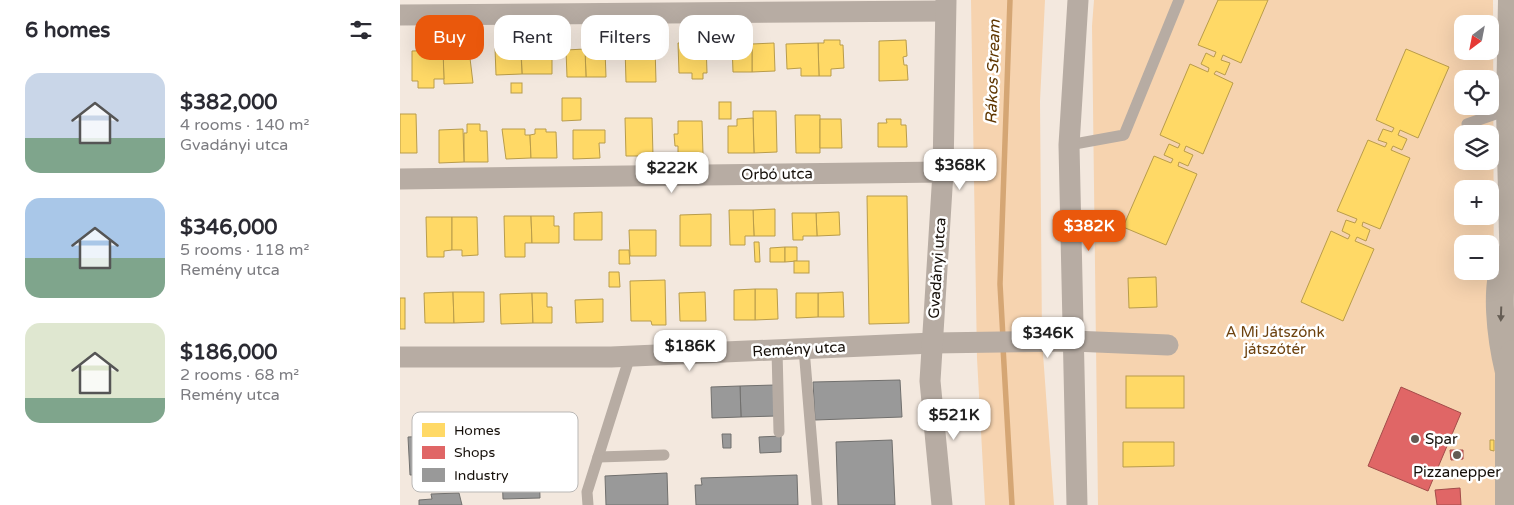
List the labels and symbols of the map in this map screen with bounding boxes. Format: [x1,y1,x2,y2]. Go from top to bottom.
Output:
north arrow [1454,15,1499,60]
water label: Rákos Stream [981,19,1005,125]
pin: $368K [925,148,995,191]
pin: $222K [637,152,707,194]
street label: Orbó utca [741,164,813,184]
pin: $382K [1054,210,1124,252]
street label: Gvadányi utca [924,217,950,319]
one-way arrow [1497,306,1505,322]
pin: $346K [1013,316,1083,359]
park label: A Mi Játszónk játszótér [1225,323,1325,358]
pin: $186K [655,330,725,372]
street label: Remény utca [752,338,846,360]
pin: $521K [919,398,989,441]
legend [412,412,578,492]
text: Homes [454,422,501,439]
place label: Spar [1425,430,1458,448]
marker: Spar [1409,433,1421,445]
text: Shops [454,444,495,461]
marker: Pizzanepper [1451,449,1463,461]
place label: Pizzanepper [1413,463,1501,481]
text: Industry [454,467,509,484]

